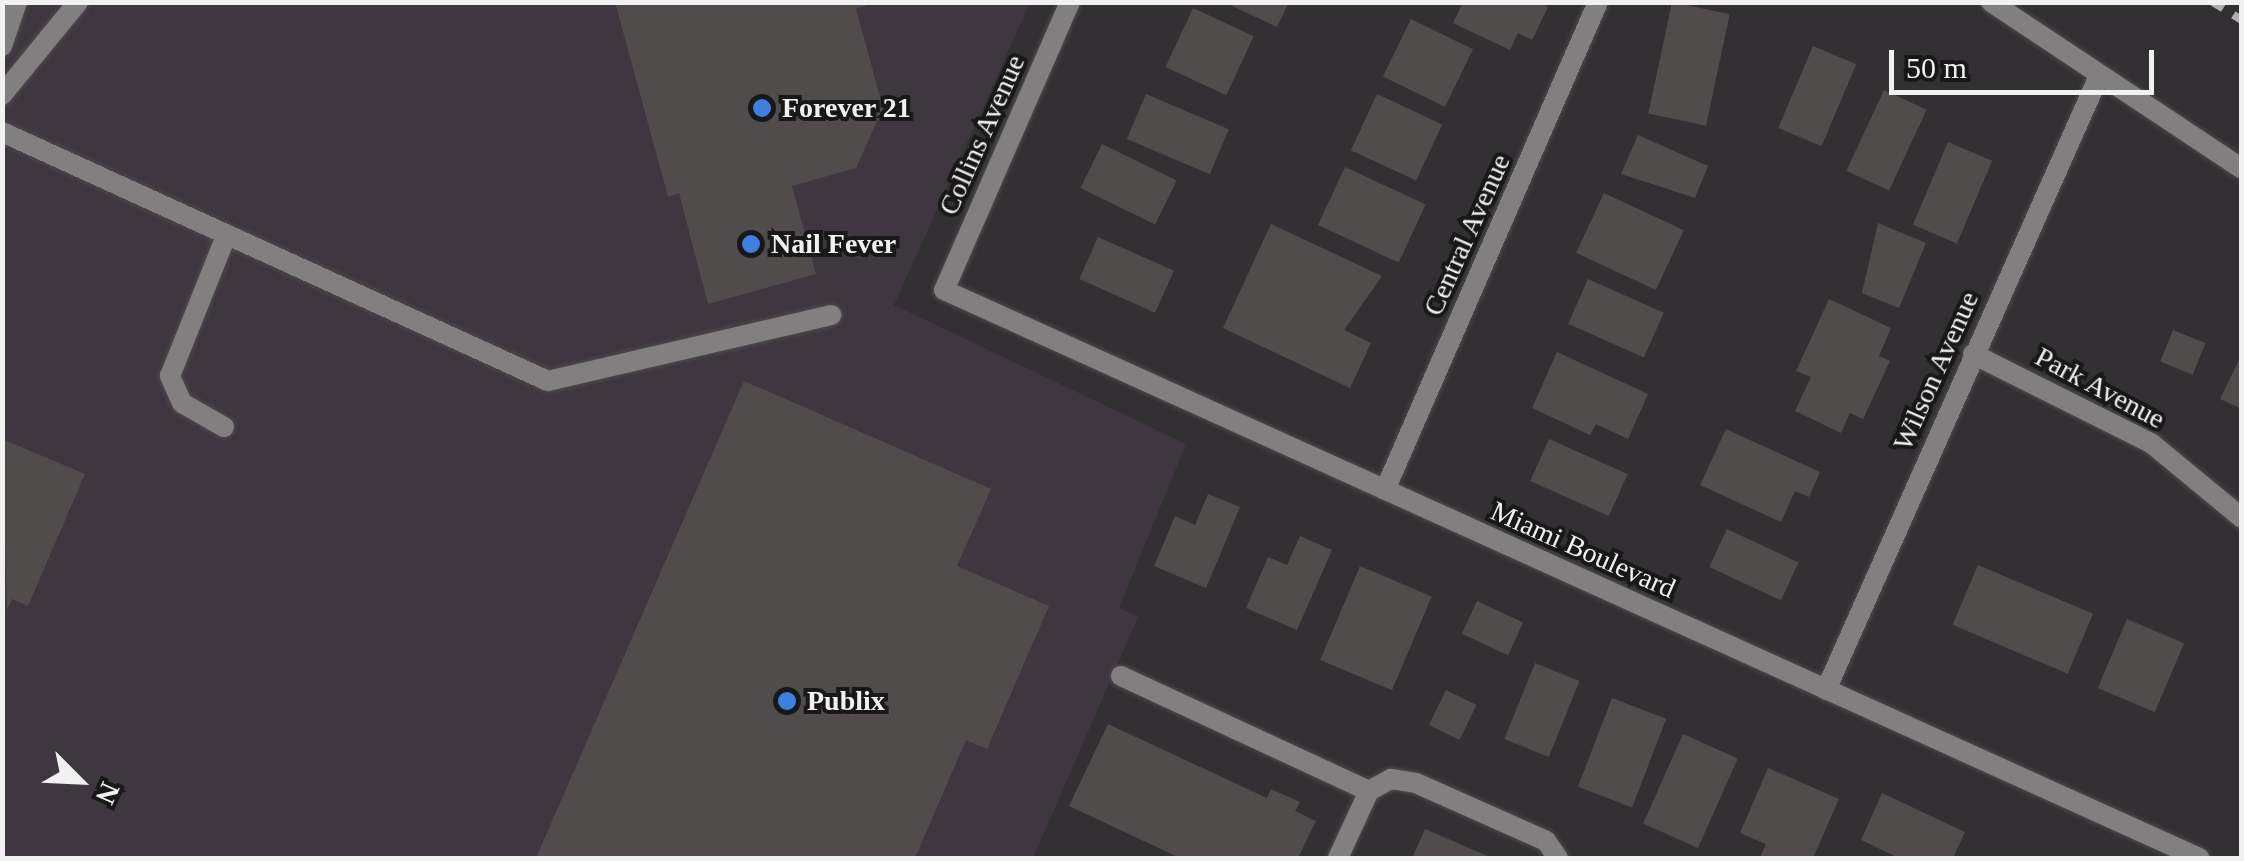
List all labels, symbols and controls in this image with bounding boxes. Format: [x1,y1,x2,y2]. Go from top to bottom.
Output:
scale bar [1894,30,2159,92]
street label: Collins Avenue [931,49,1033,221]
text: 50 m [1906,51,1967,84]
place label: Forever 21 [782,91,911,125]
marker: Forever 21 [751,97,773,119]
street label: Central Avenue [1416,149,1518,321]
place label: Nail Fever [771,227,896,261]
marker: Nail Fever [740,233,762,255]
street label: Wilson Avenue [1886,286,1986,456]
street label: Park Avenue [2029,340,2171,436]
street label: Miami Boulevard [1486,494,1680,606]
place label: Publix [807,684,885,718]
marker: Publix [776,690,798,712]
north arrow [30,731,130,831]
text: N [90,778,126,809]

